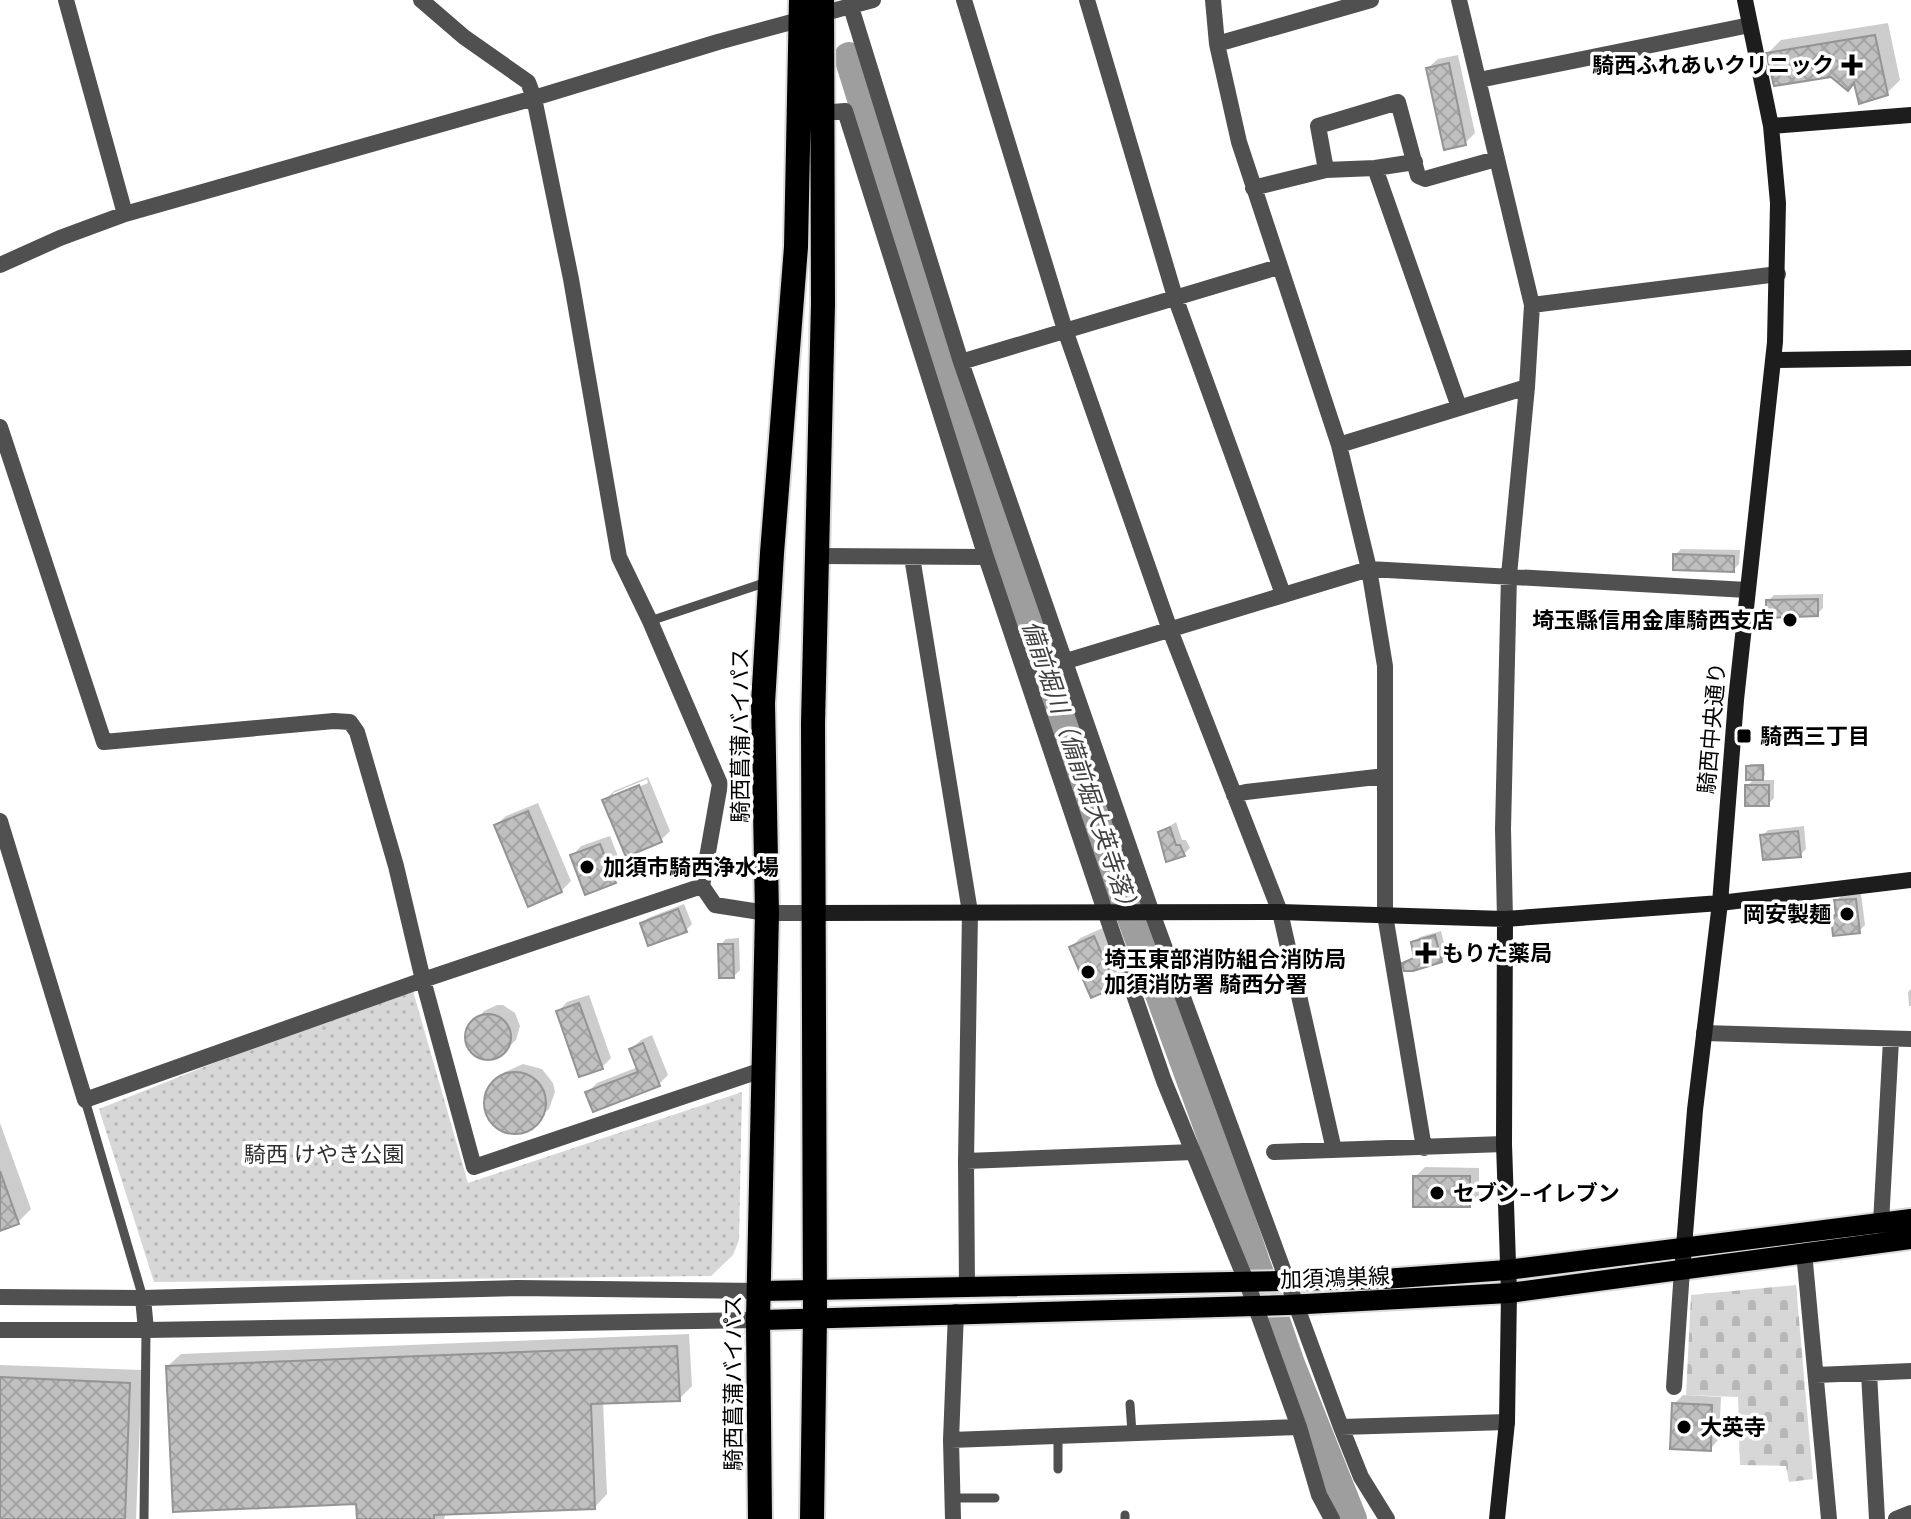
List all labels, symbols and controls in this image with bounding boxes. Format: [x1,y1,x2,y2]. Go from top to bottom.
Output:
place label: 騎西ふれあいクリニック [1592,51,1834,80]
marker: 騎西ふれあいクリニック [1841,54,1863,76]
place label: 埼玉縣信用金庫騎西支店 [1532,606,1774,635]
marker: 埼玉縣信用金庫騎西支店 [1781,611,1799,629]
water label: 備前堀川（備前堀大英寺落） [1016,616,1146,922]
street label: 騎西菖蒲バイパス [726,647,755,823]
street label: 騎西中央通り [1692,661,1732,795]
place label: 騎西三丁目 [1760,722,1870,751]
marker: 騎西三丁目 [1735,727,1753,745]
place label: 加須市騎西浄水場 [603,853,779,882]
marker: 加須市騎西浄水場 [578,858,596,876]
place label: 岡安製麺 [1743,900,1831,929]
marker: 岡安製麺 [1838,905,1856,923]
place label: もりた薬局 [1442,939,1552,968]
marker: もりた薬局 [1417,944,1435,962]
place label: 埼玉東部消防組合消防局 加須消防署 騎西分署 [1104,945,1346,999]
marker: 埼玉東部消防組合消防局 加須消防署 騎西分署 [1079,963,1097,981]
park label: 騎西 けやき公園 [244,1140,404,1169]
place label: セブン-イレブン [1453,1179,1620,1208]
marker: セブン-イレブン [1428,1184,1446,1202]
street label: 加須鴻巣線 [1280,1262,1390,1294]
street label: 騎西菖蒲バイパス [719,1295,748,1471]
place label: 大英寺 [1700,1413,1766,1442]
marker: 大英寺 [1675,1418,1693,1436]

